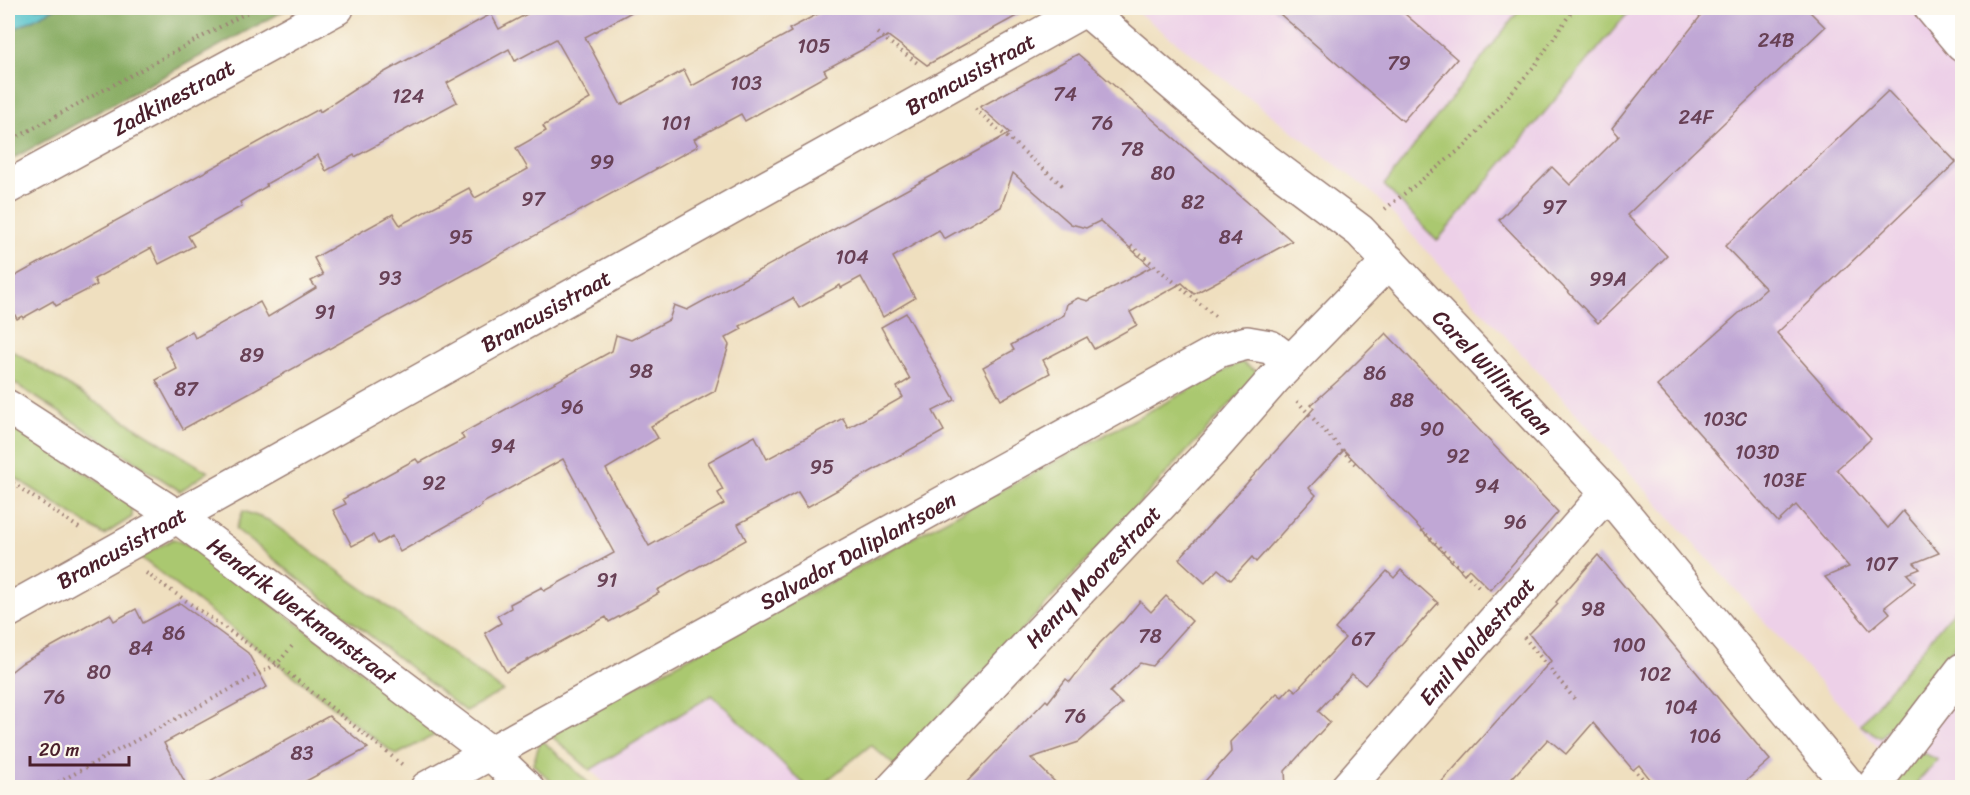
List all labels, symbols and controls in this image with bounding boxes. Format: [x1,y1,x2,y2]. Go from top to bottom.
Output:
street label: Brancusistraat [898,22,1043,126]
house number: 24B [1758,23,1795,58]
house number: 105 [797,29,831,64]
house number: 79 [1387,46,1411,81]
street label: Zadkinestraat [105,48,243,147]
house number: 103 [730,66,762,101]
house number: 74 [1053,77,1077,112]
house number: 124 [392,79,424,114]
house number: 24F [1679,100,1715,135]
house number: 101 [661,106,691,141]
house number: 76 [1091,106,1113,141]
house number: 78 [1120,132,1144,167]
house number: 99 [590,145,614,180]
house number: 80 [1151,156,1175,191]
house number: 97 [521,182,546,217]
house number: 82 [1181,185,1205,220]
house number: 97 [1542,190,1567,225]
house number: 95 [449,220,473,255]
house number: 84 [1219,220,1243,255]
house number: 104 [835,240,869,275]
street label: Brancusistraat [473,259,619,363]
house number: 93 [378,261,402,296]
house number: 99A [1589,262,1627,297]
house number: 91 [315,295,335,330]
street label: Carel Willinklaan [1423,300,1563,445]
house number: 89 [240,338,264,373]
house number: 98 [629,354,653,389]
house number: 86 [1363,356,1387,391]
house number: 87 [174,372,199,407]
house number: 88 [1390,383,1414,418]
house number: 96 [560,390,584,425]
house number: 103C [1703,402,1748,437]
house number: 90 [1420,412,1444,447]
house number: 94 [491,429,515,464]
house number: 103D [1735,435,1779,470]
house number: 92 [1446,439,1470,474]
house number: 95 [810,450,834,485]
house number: 103E [1762,463,1808,498]
house number: 92 [422,466,446,501]
house number: 94 [1475,469,1499,504]
street label: Salvador Daliplantsoen [752,480,964,621]
street label: Brancusistraat [49,496,195,600]
street label: Henry Moorestraat [1015,496,1171,658]
house number: 96 [1503,505,1527,540]
street label: Hendrik Werkmanstraat [198,526,406,697]
house number: 107 [1865,547,1899,582]
house number: 91 [597,563,617,598]
street label: Emil Noldestraat [1409,567,1545,715]
house number: 98 [1581,592,1605,627]
house number: 86 [162,616,186,651]
house number: 78 [1138,619,1162,654]
house number: 67 [1352,622,1376,657]
house number: 100 [1612,628,1646,663]
house number: 84 [129,631,153,666]
house number: 80 [87,655,111,690]
house number: 102 [1639,657,1672,692]
house number: 76 [43,680,65,715]
house number: 104 [1664,690,1698,725]
house number: 76 [1064,699,1086,734]
house number: 106 [1689,719,1721,754]
scale bar [30,729,129,767]
text: 20 m [39,734,79,766]
house number: 83 [290,736,314,771]

